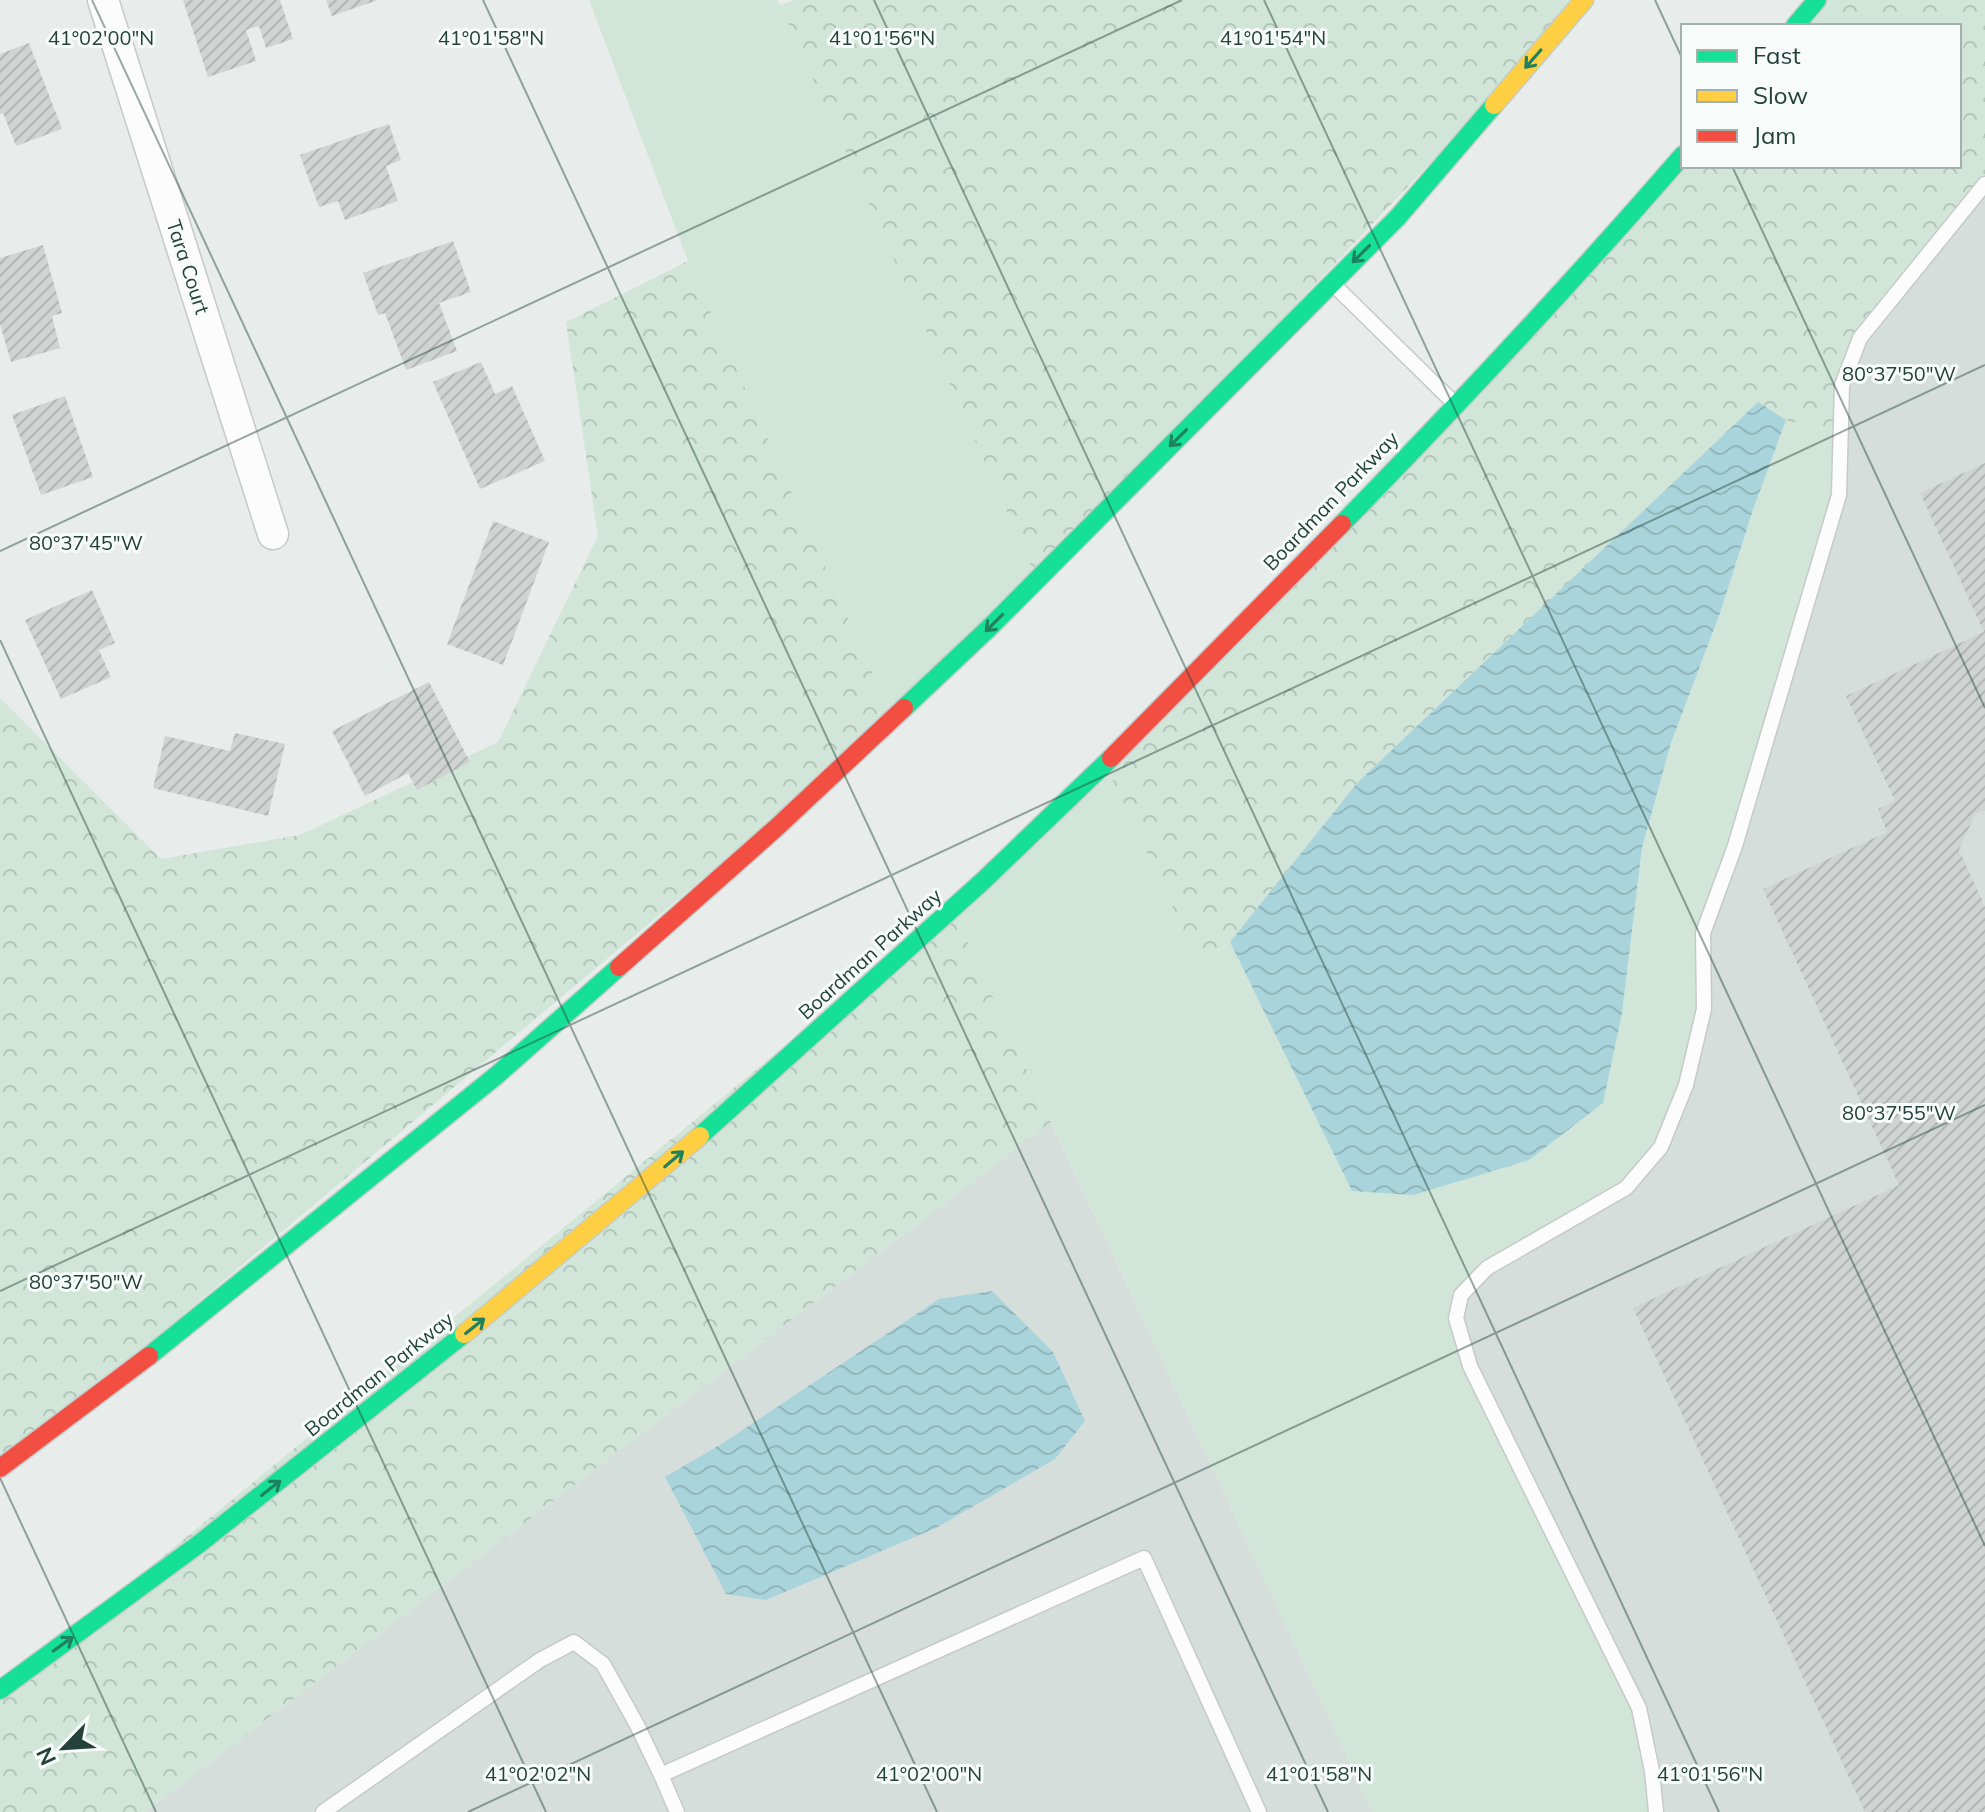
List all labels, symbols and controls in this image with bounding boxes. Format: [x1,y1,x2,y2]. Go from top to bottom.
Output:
legend [1681,24,1961,168]
text: 41°02'00"N [48,25,154,50]
text: 41°01'58"N [438,25,544,50]
text: 41°01'56"N [829,25,935,50]
text: 41°01'54"N [1220,25,1326,50]
text: Fast [1753,40,1801,70]
one-way arrow [1524,49,1542,69]
text: Slow [1753,80,1808,110]
text: Jam [1753,120,1796,150]
street label: Tara Court [161,217,215,317]
one-way arrow [1352,244,1371,263]
text: 80°37'50"W [1842,361,1956,386]
street label: Boardman Parkway [1258,425,1404,576]
one-way arrow [1168,428,1187,448]
text: 80°37'45"W [29,530,143,555]
one-way arrow [984,613,1004,632]
street label: Boardman Parkway [793,882,947,1025]
text: 80°37'55"W [1842,1100,1956,1125]
one-way arrow [663,1150,683,1168]
text: 80°37'50"W [29,1269,143,1294]
street label: Boardman Parkway [299,1306,458,1441]
one-way arrow [464,1318,485,1336]
one-way arrow [260,1479,281,1497]
one-way arrow [52,1636,73,1653]
north arrow [24,1708,104,1788]
text: N [30,1743,62,1770]
text: 41°02'02"N [485,1761,591,1786]
text: 41°02'00"N [876,1761,982,1786]
text: 41°01'58"N [1266,1761,1372,1786]
text: 41°01'56"N [1657,1761,1763,1786]

